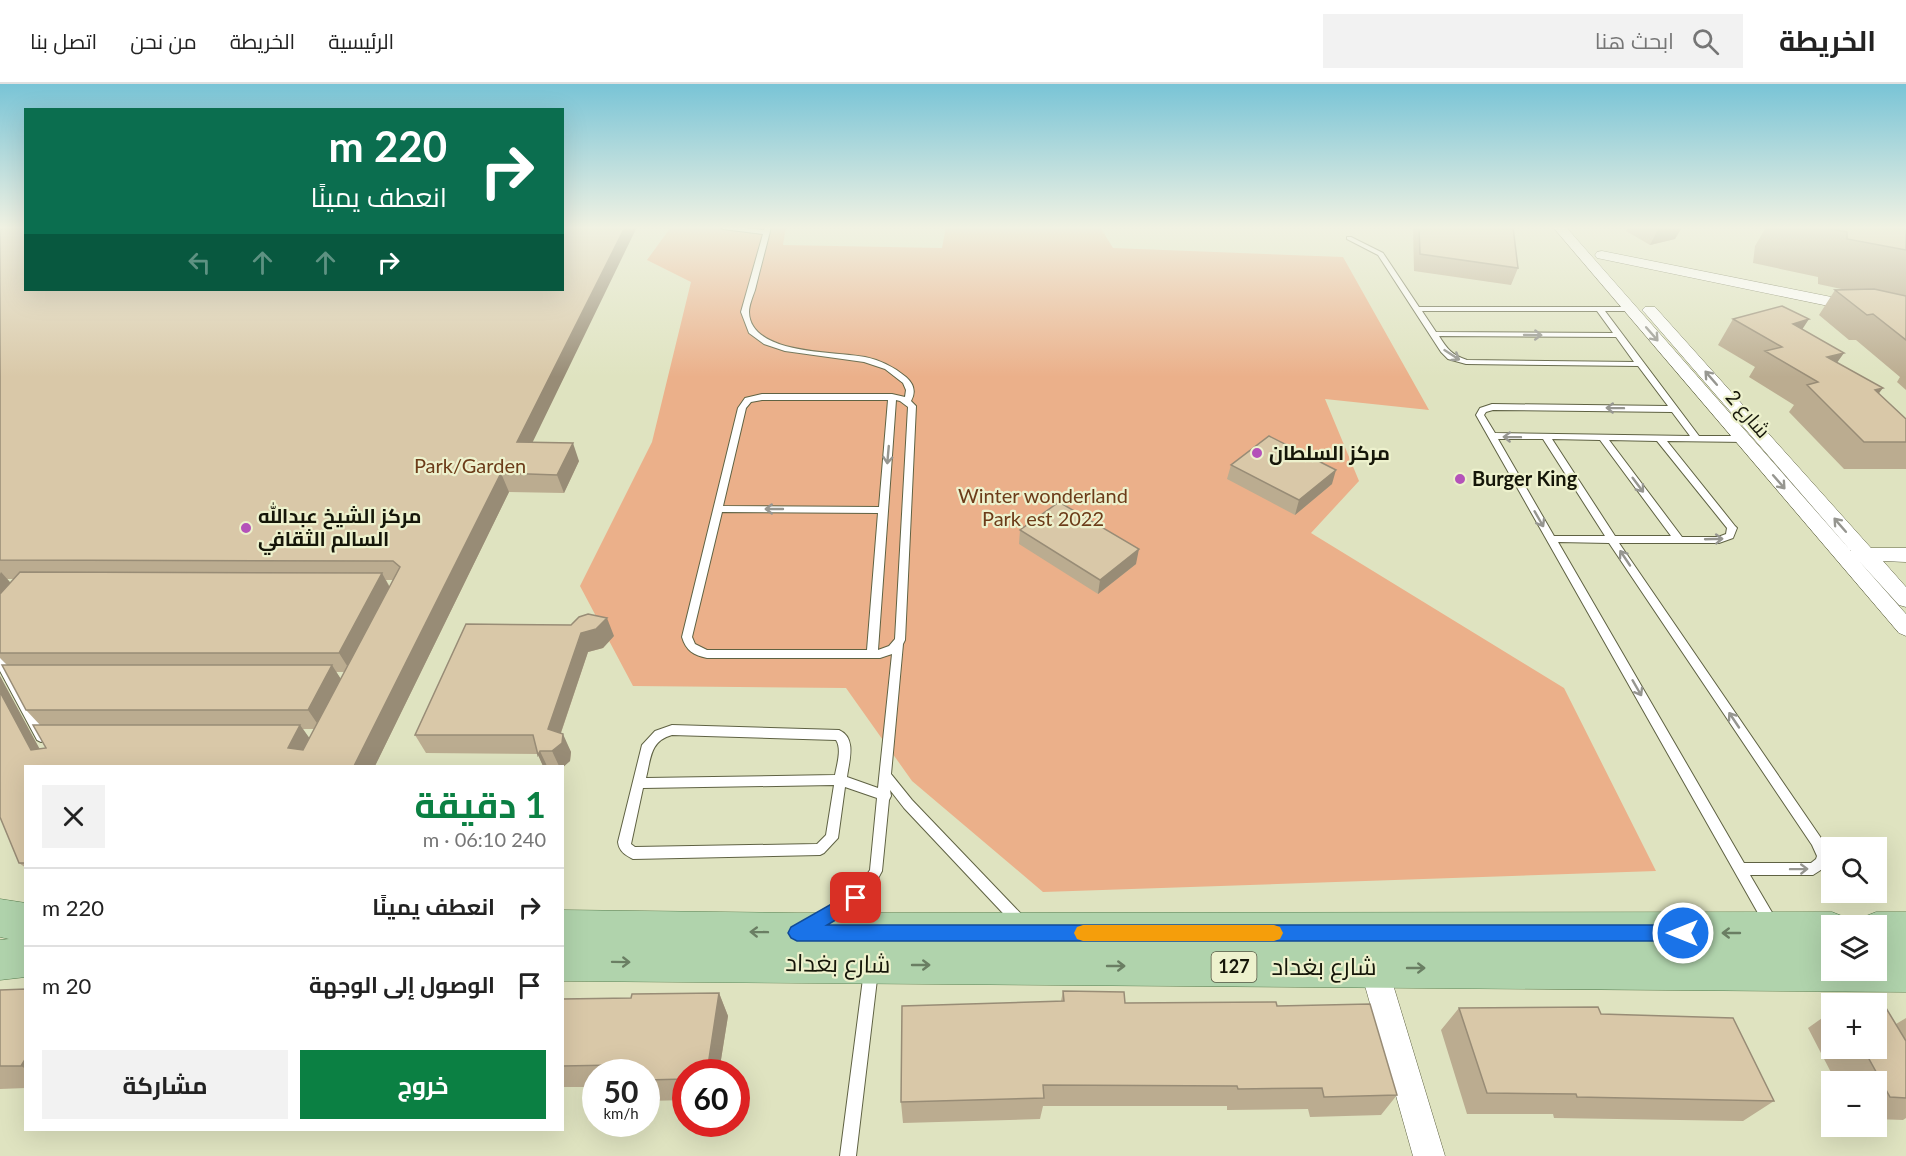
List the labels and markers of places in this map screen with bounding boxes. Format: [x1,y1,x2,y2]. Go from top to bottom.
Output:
place label: مركز السلطان [1269,440,1390,465]
marker: مركز السلطان [1250,446,1264,460]
place label: Burger King [1472,466,1578,490]
marker: Burger King [1453,472,1467,486]
place label: مركز الشيخ عبدالله السالم الثقافي [258,502,421,555]
marker: مركز الشيخ عبدالله السالم الثقافي [239,521,253,535]
pin [830,872,881,923]

